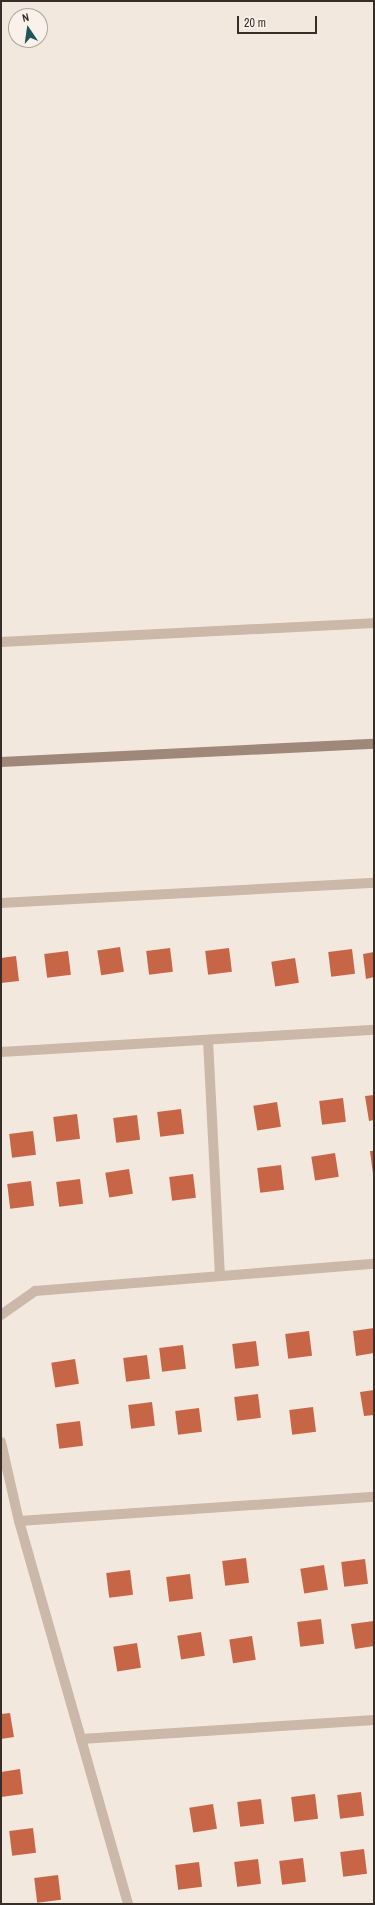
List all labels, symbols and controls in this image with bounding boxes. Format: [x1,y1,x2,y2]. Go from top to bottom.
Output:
north arrow [8,8,48,48]
scale bar [239,8,319,34]
text: N [21,10,30,25]
text: 20 m [244,15,266,31]

